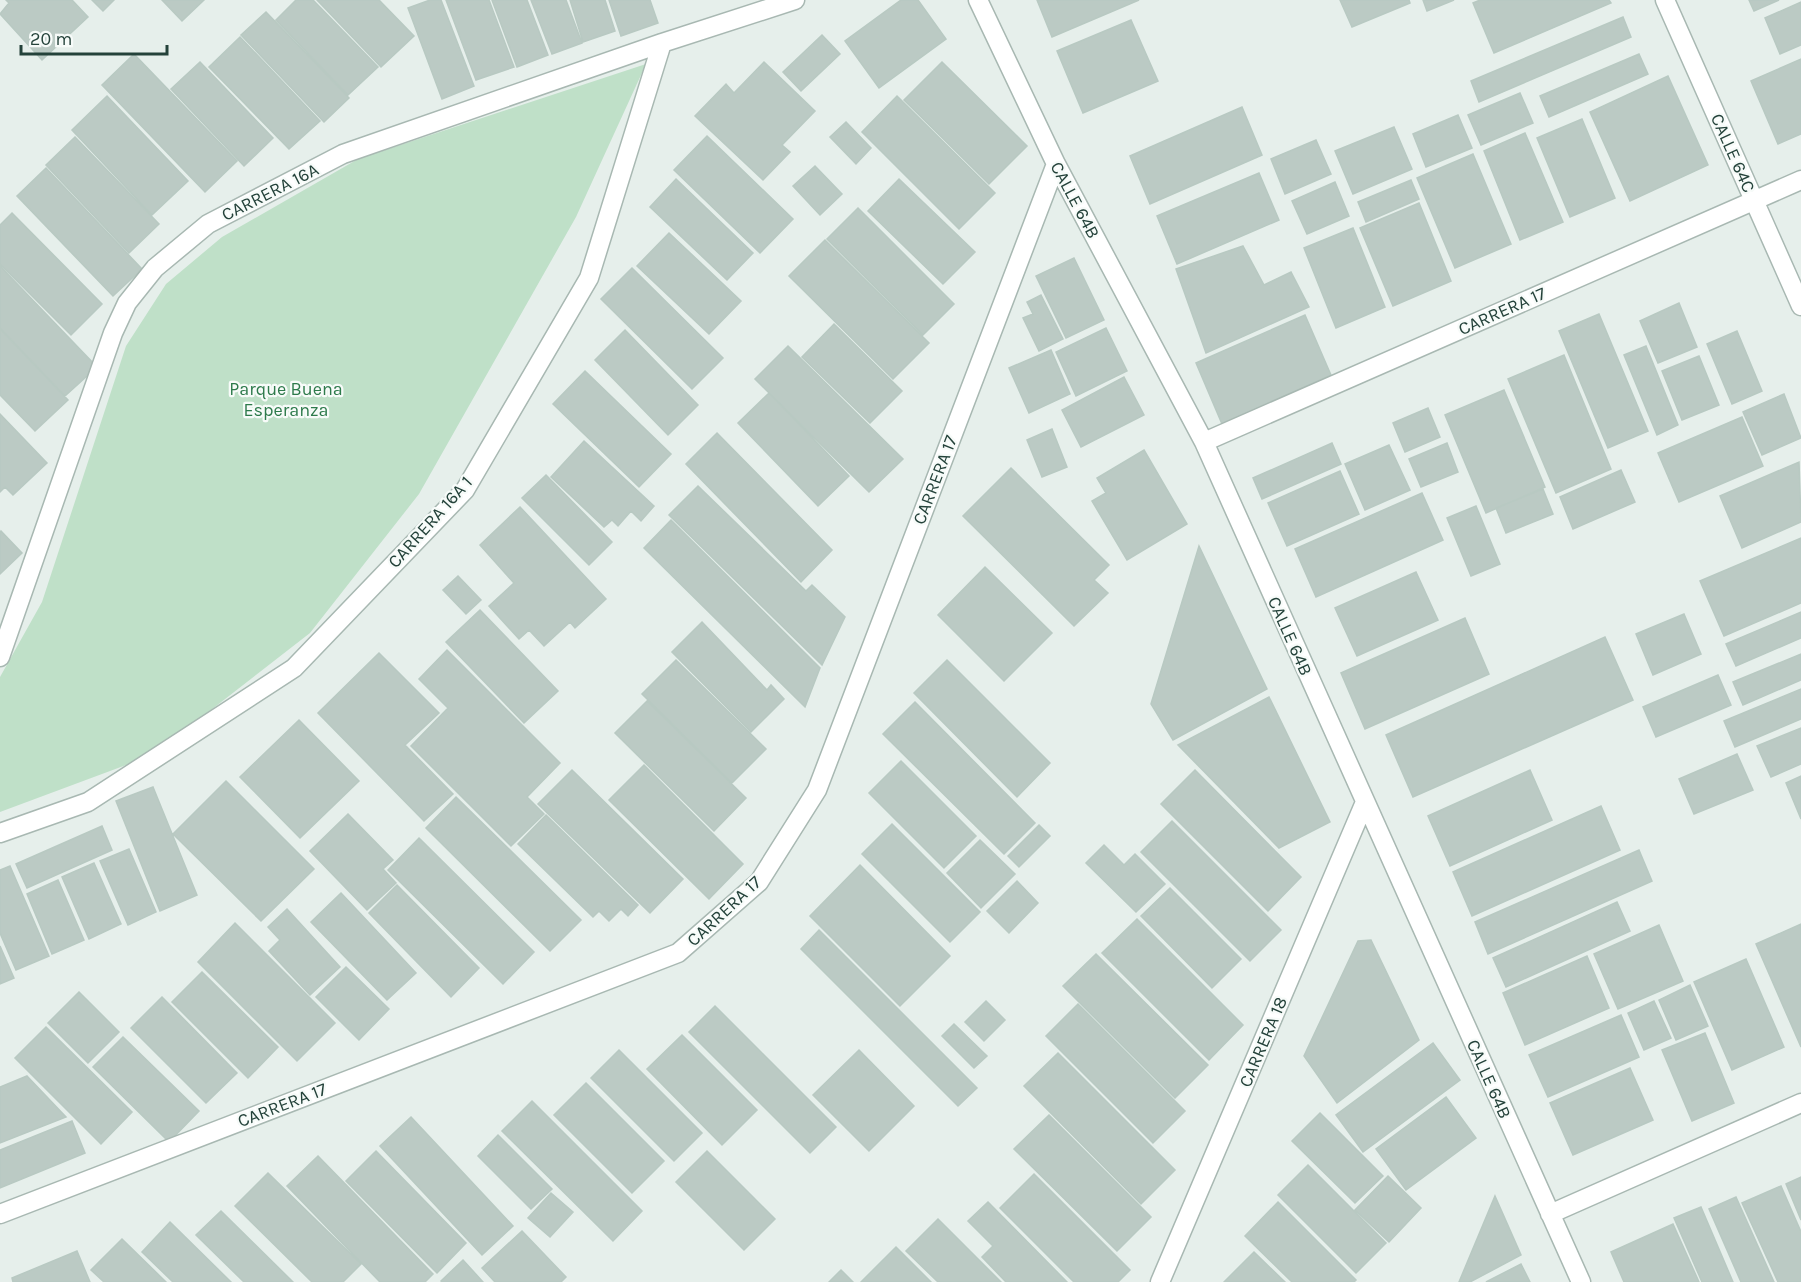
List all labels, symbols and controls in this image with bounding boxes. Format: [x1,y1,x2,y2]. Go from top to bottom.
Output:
scale bar [21,18,166,56]
text: 20 m [30,28,72,50]
street label: CALLE 64C [1706,110,1760,196]
street label: CARRERA 16A [218,158,322,226]
street label: CALLE 64B [1046,158,1104,242]
street label: CARRERA 17 [1455,282,1550,340]
park label: Parque Buena Esperanza [229,378,343,421]
street label: CARRERA 17 [908,432,962,528]
street label: CARRERA 16A 1 [383,472,477,572]
street label: CALLE 64B [1263,593,1317,679]
street label: CARRERA 17 [682,871,766,951]
street label: CARRERA 18 [1234,993,1292,1091]
street label: CALLE 64B [1462,1036,1516,1122]
street label: CARRERA 17 [234,1078,330,1132]

